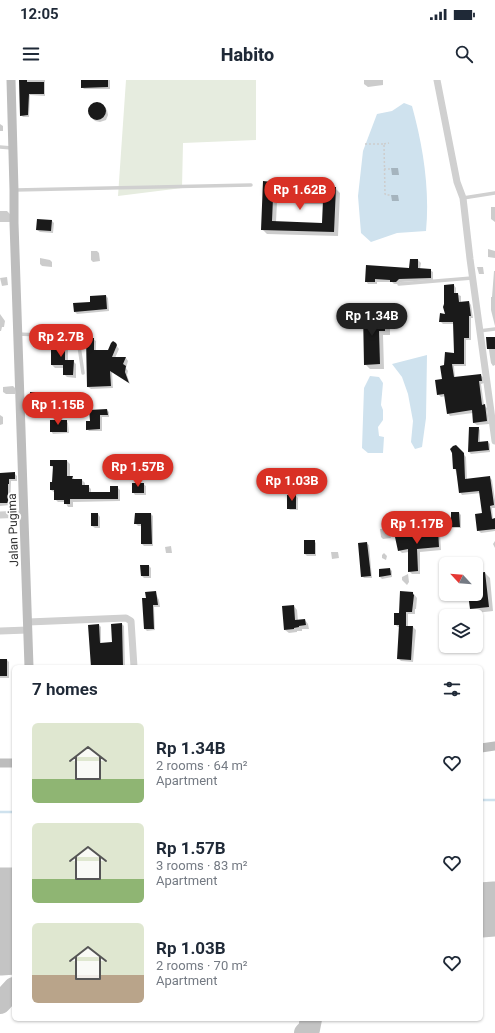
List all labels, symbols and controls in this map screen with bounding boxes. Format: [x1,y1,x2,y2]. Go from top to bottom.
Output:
text: 12:05 [20,5,59,23]
icon: menu [20,43,42,65]
icon: search [453,43,475,65]
text: Habito [221,44,274,65]
pin: Rp 1.62B [259,177,341,211]
text: Rp 1.62B [273,182,327,197]
pin: Rp 1.34B [331,303,413,337]
text: Rp 1.34B [345,308,399,323]
pin: Rp 2.7B [24,324,98,358]
text: Rp 2.7B [38,329,84,344]
pin: Rp 1.15B [17,392,99,426]
text: Rp 1.15B [31,397,85,412]
pin: Rp 1.57B [97,454,179,488]
text: Rp 1.57B [111,459,165,474]
pin: Rp 1.03B [251,468,333,502]
text: Rp 1.03B [265,473,319,488]
street label: Jalan Pugima [5,493,21,567]
pin: Rp 1.17B [376,511,458,545]
text: Rp 1.17B [390,516,444,531]
north arrow [439,557,483,601]
map controls [439,557,483,653]
button: layers [439,609,483,653]
icon: filters [441,678,463,700]
text: 7 homes [32,679,98,699]
text: Rp 1.34B [156,738,226,758]
icon: home [64,739,112,787]
icon: heart [441,752,463,774]
text: 2 rooms · 64 m² [156,758,248,773]
text: Apartment [156,773,218,788]
text: Rp 1.57B [156,838,226,858]
icon: home [64,839,112,887]
icon: heart [441,852,463,874]
text: 3 rooms · 83 m² [156,858,248,873]
text: Apartment [156,873,218,888]
text: Rp 1.03B [156,938,226,958]
icon: home [64,939,112,987]
icon: heart [441,952,463,974]
text: 2 rooms · 70 m² [156,958,248,973]
text: Apartment [156,973,218,988]

